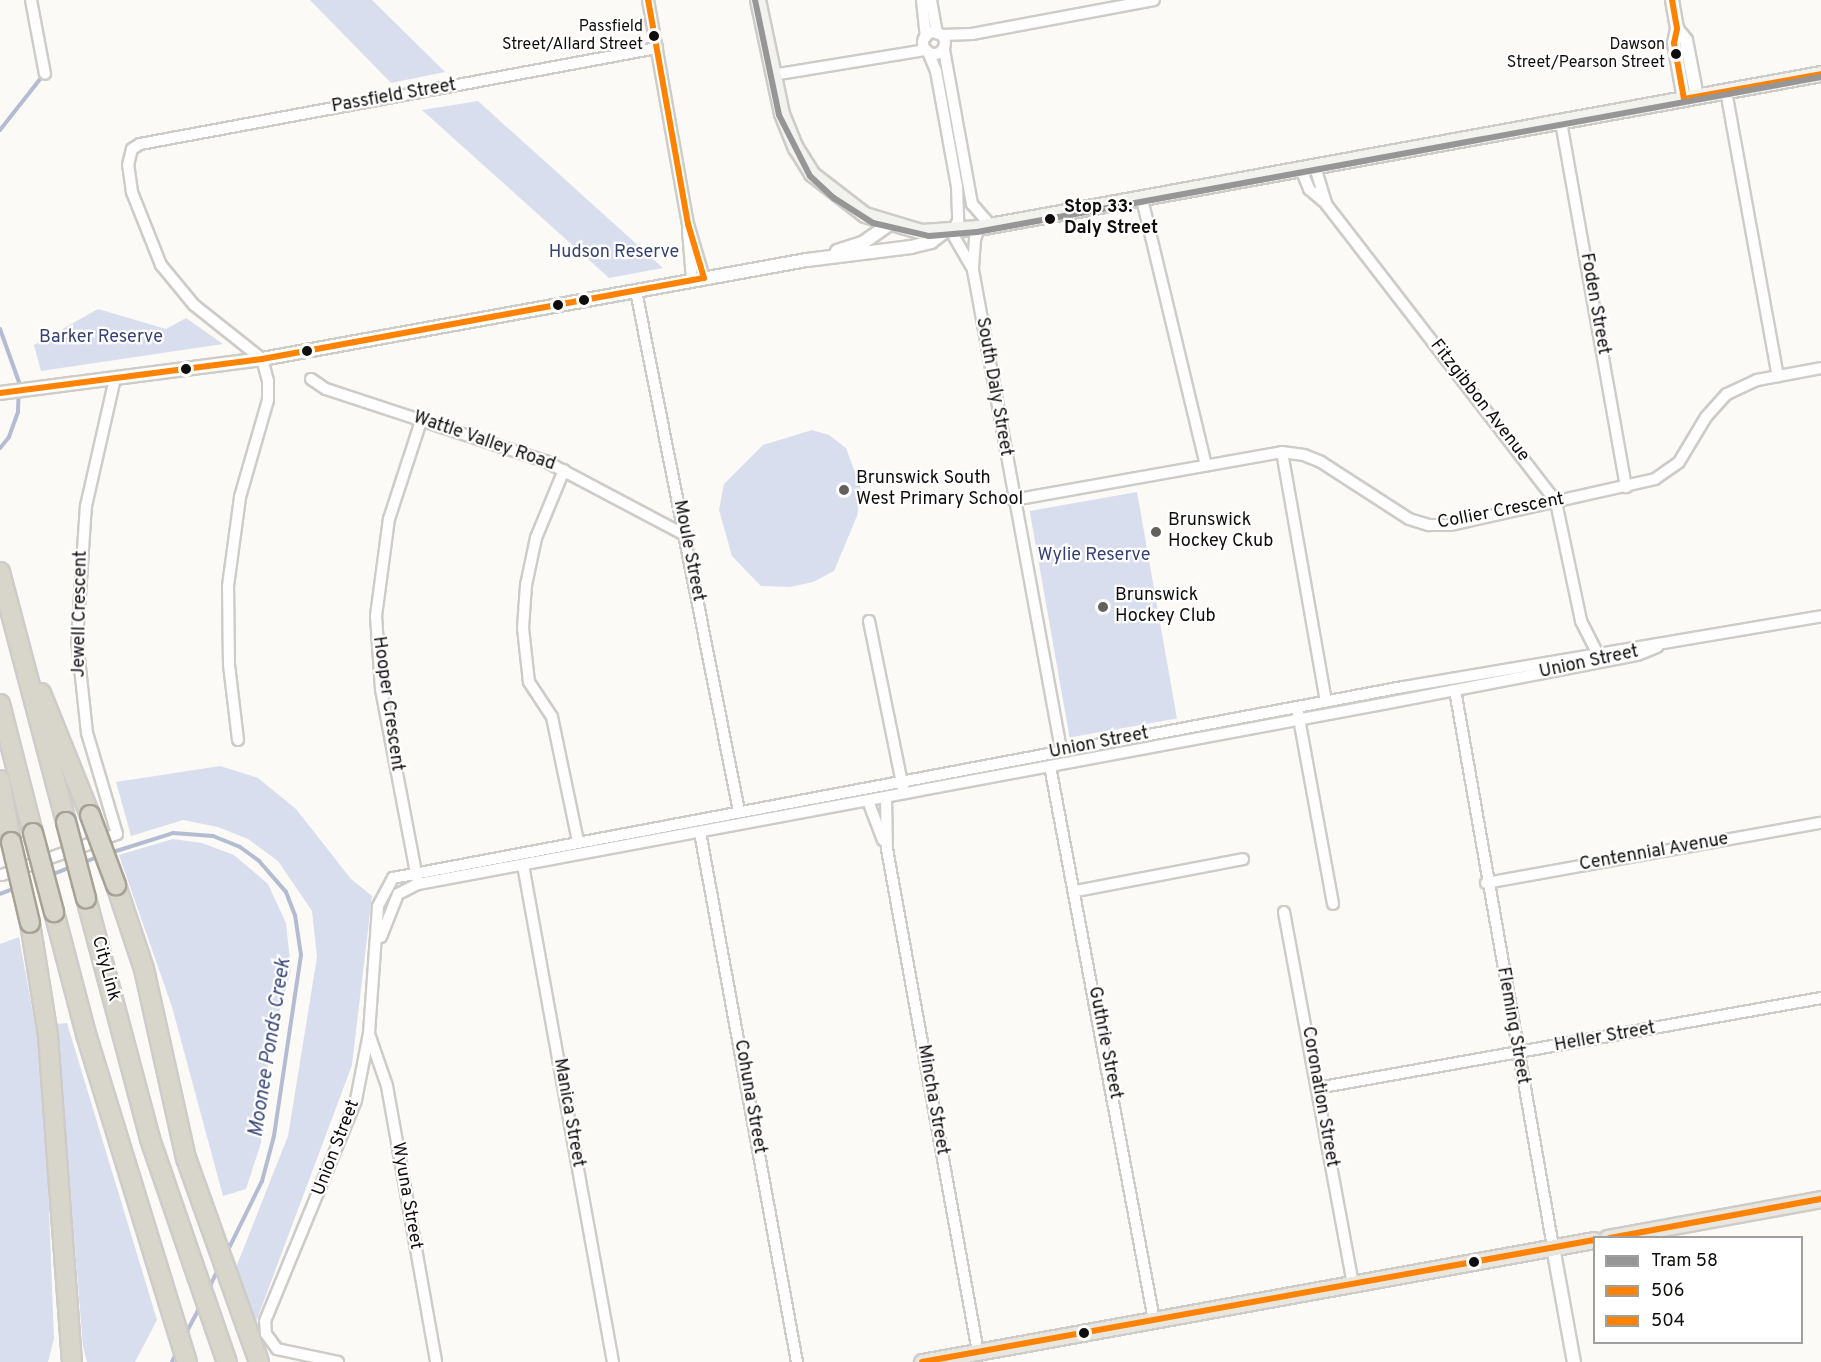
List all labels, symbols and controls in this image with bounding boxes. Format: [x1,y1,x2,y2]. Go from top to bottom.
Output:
place label: Passfield Street/Allard Street [502,17,643,55]
marker: Passfield Street/Allard Street [648,30,660,42]
place label: Dawson Street/Pearson Street [1507,35,1665,73]
marker: Dawson Street/Pearson Street [1670,48,1682,60]
street label: Passfield Street [330,75,458,119]
place label: Stop 33: Daly Street [1064,198,1158,240]
marker: Stop 33: Daly Street [1041,210,1059,228]
park label: Hudson Reserve [549,242,679,264]
street label: Foden Street [1574,251,1614,357]
unlabelled marker [578,294,590,306]
unlabelled marker [552,299,564,311]
street label: South Daly Street [970,316,1016,458]
park label: Barker Reserve [39,327,163,349]
street label: Fitzgibbon Avenue [1424,335,1534,467]
unlabelled marker [301,345,313,357]
unlabelled marker [180,363,192,375]
street label: Wattle Valley Road [410,407,558,477]
place label: Brunswick South West Primary School [856,469,1023,512]
marker: Brunswick South West Primary School [837,483,851,497]
street label: Collier Crescent [1436,489,1566,535]
street label: Moule Street [668,498,708,604]
place label: Brunswick Hockey Ckub [1168,511,1273,554]
marker: Brunswick Hockey Ckub [1149,525,1163,539]
park label: Wylie Reserve [1038,545,1150,567]
street label: Jewell Crescent [69,550,93,678]
place label: Brunswick Hockey Club [1115,586,1216,628]
marker: Brunswick Hockey Club [1096,600,1110,614]
street label: Hooper Crescent [367,635,407,773]
street label: Union Street [1537,642,1641,684]
street label: Union Street [1047,724,1151,764]
street label: Centennial Avenue [1577,829,1731,877]
street label: CityLink [86,934,124,1004]
water label: Moonee Ponds Creek [245,957,297,1139]
street label: Fleming Street [1491,966,1533,1086]
street label: Guthrie Street [1082,985,1126,1101]
street label: Heller Street [1553,1018,1657,1058]
street label: Coronation Street [1296,1025,1342,1169]
street label: Cohuna Street [728,1038,770,1156]
street label: Mincha Street [912,1043,952,1157]
street label: Manica Street [548,1057,588,1169]
street label: Union Street [309,1097,365,1199]
street label: Wyuna Street [386,1141,426,1251]
legend [1593,1236,1803,1344]
text: Tram 58 [1651,1250,1718,1273]
unlabelled marker [1468,1256,1480,1268]
text: 506 [1651,1280,1684,1303]
text: 504 [1651,1310,1685,1333]
unlabelled marker [1078,1327,1090,1339]

